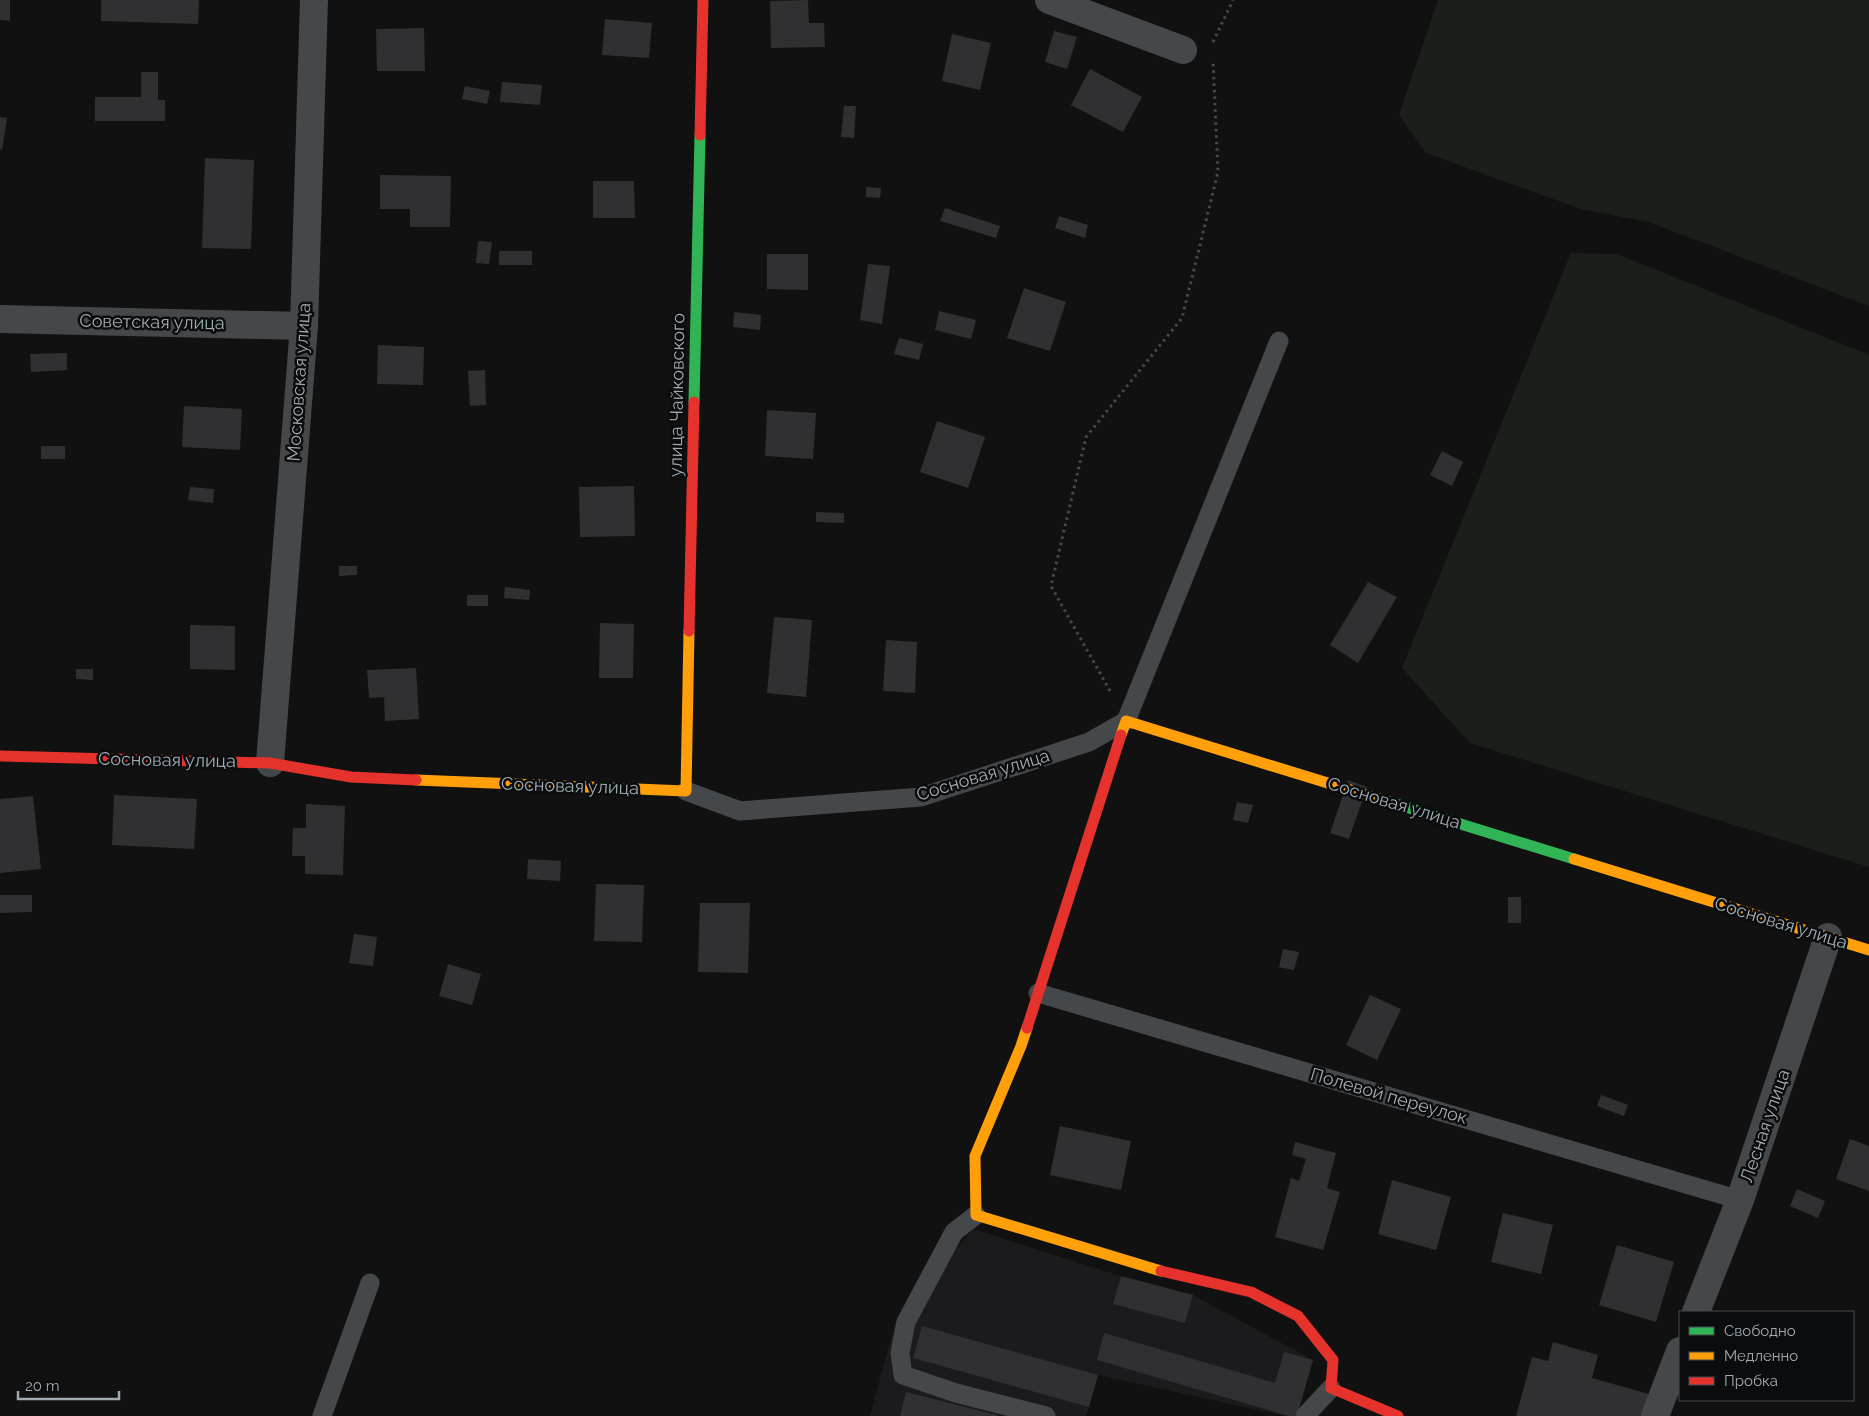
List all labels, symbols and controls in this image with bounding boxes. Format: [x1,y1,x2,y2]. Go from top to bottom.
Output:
street label: Московская улица [282,302,315,462]
street label: Советская улица [79,310,225,333]
street label: улица Чайковского [665,312,688,477]
street label: Сосновая улица [914,744,1052,805]
street label: Сосновая улица [98,748,236,771]
street label: Сосновая улица [1325,772,1463,833]
street label: Сосновая улица [501,773,639,798]
street label: Сосновая улица [1712,892,1850,953]
street label: Полевой переулок [1308,1063,1470,1128]
street label: Лесная улица [1735,1067,1794,1185]
legend [1679,1311,1854,1401]
text: Свободно [1724,1322,1796,1340]
text: Медленно [1724,1347,1798,1365]
scale bar [18,1368,119,1400]
text: Пробка [1724,1372,1778,1390]
text: 20 m [25,1377,60,1395]

